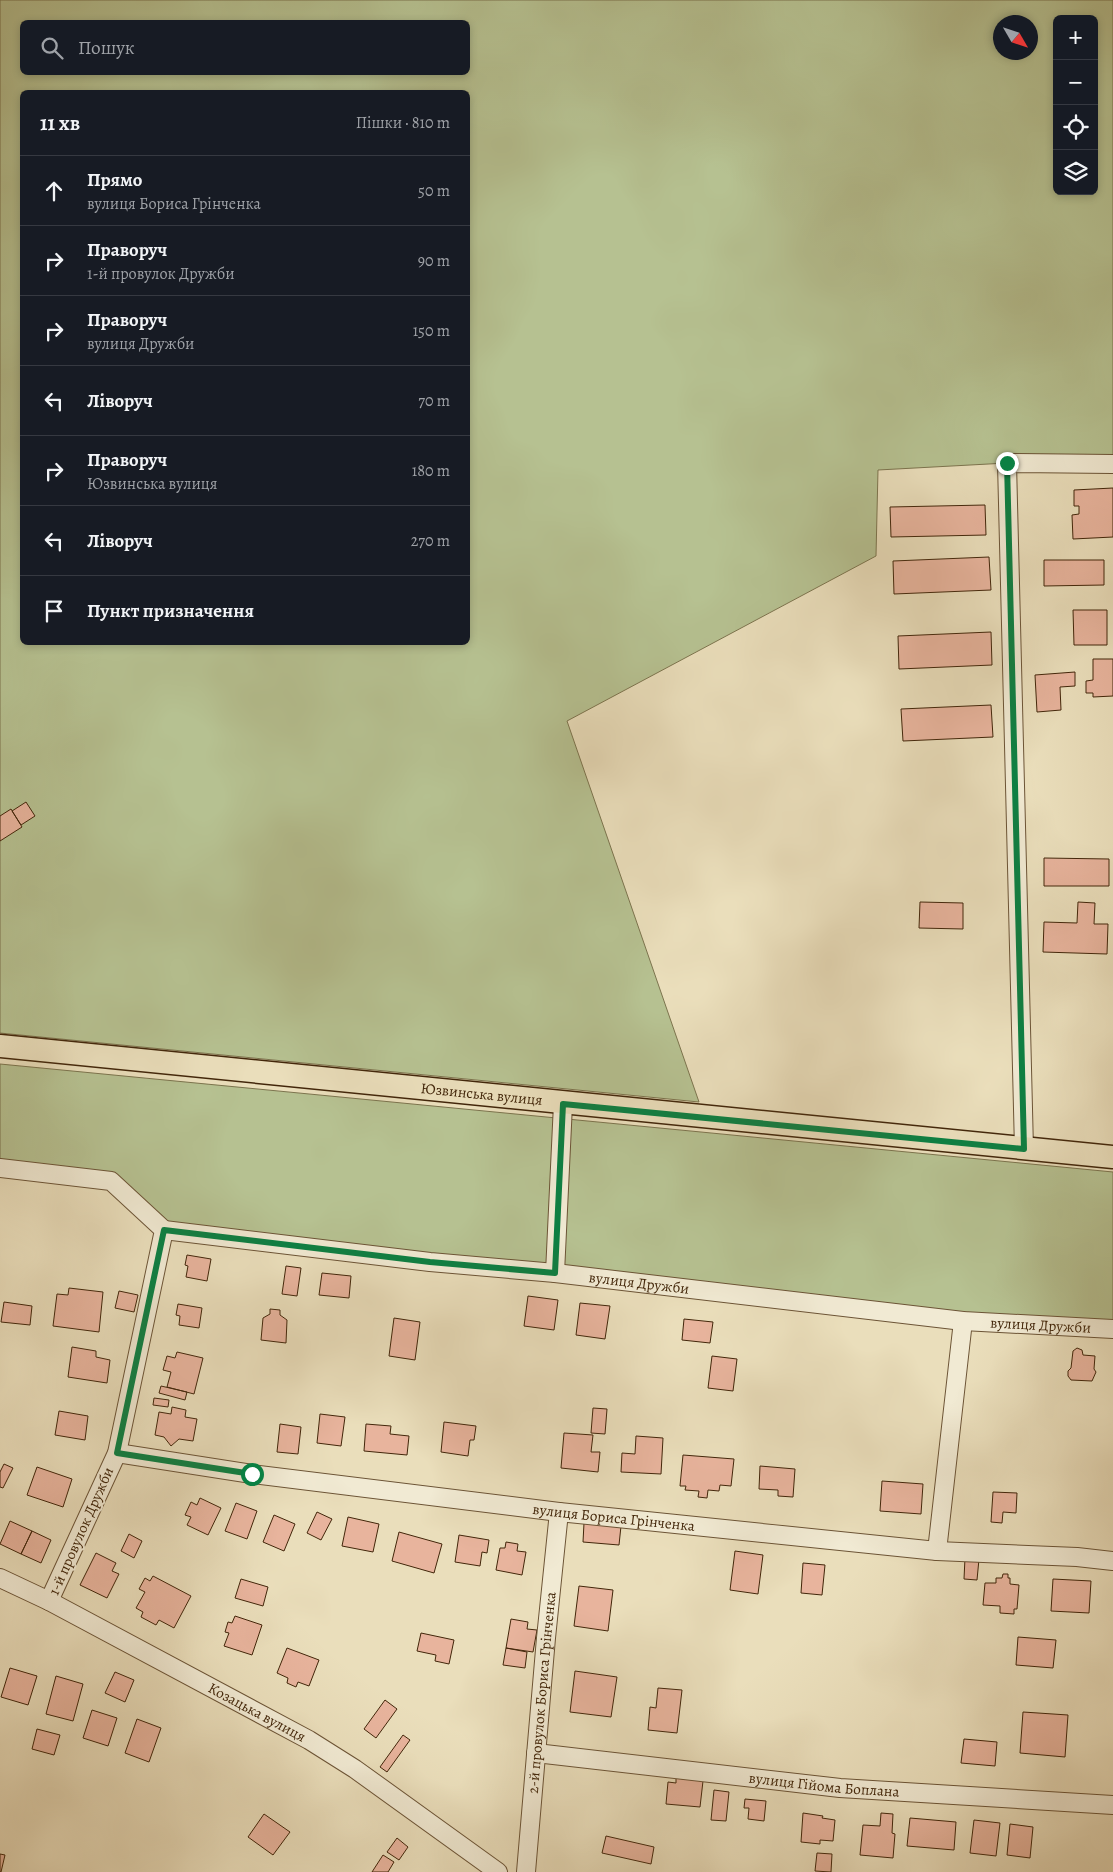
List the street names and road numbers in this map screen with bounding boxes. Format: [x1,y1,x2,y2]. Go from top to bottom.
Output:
street label: Юзвинська вулиця [420,1078,543,1110]
street label: вулиця Дружби [588,1267,690,1299]
street label: вулиця Дружби [990,1312,1092,1338]
street label: 1-й провулок Дружби [44,1464,118,1598]
street label: вулиця Бориса Грінченка [531,1499,696,1536]
street label: 2-й провулок Бориса Грінченка [523,1591,561,1795]
street label: Козацька вулиця [205,1678,309,1747]
street label: вулиця Гійома Боплана [748,1768,900,1802]

